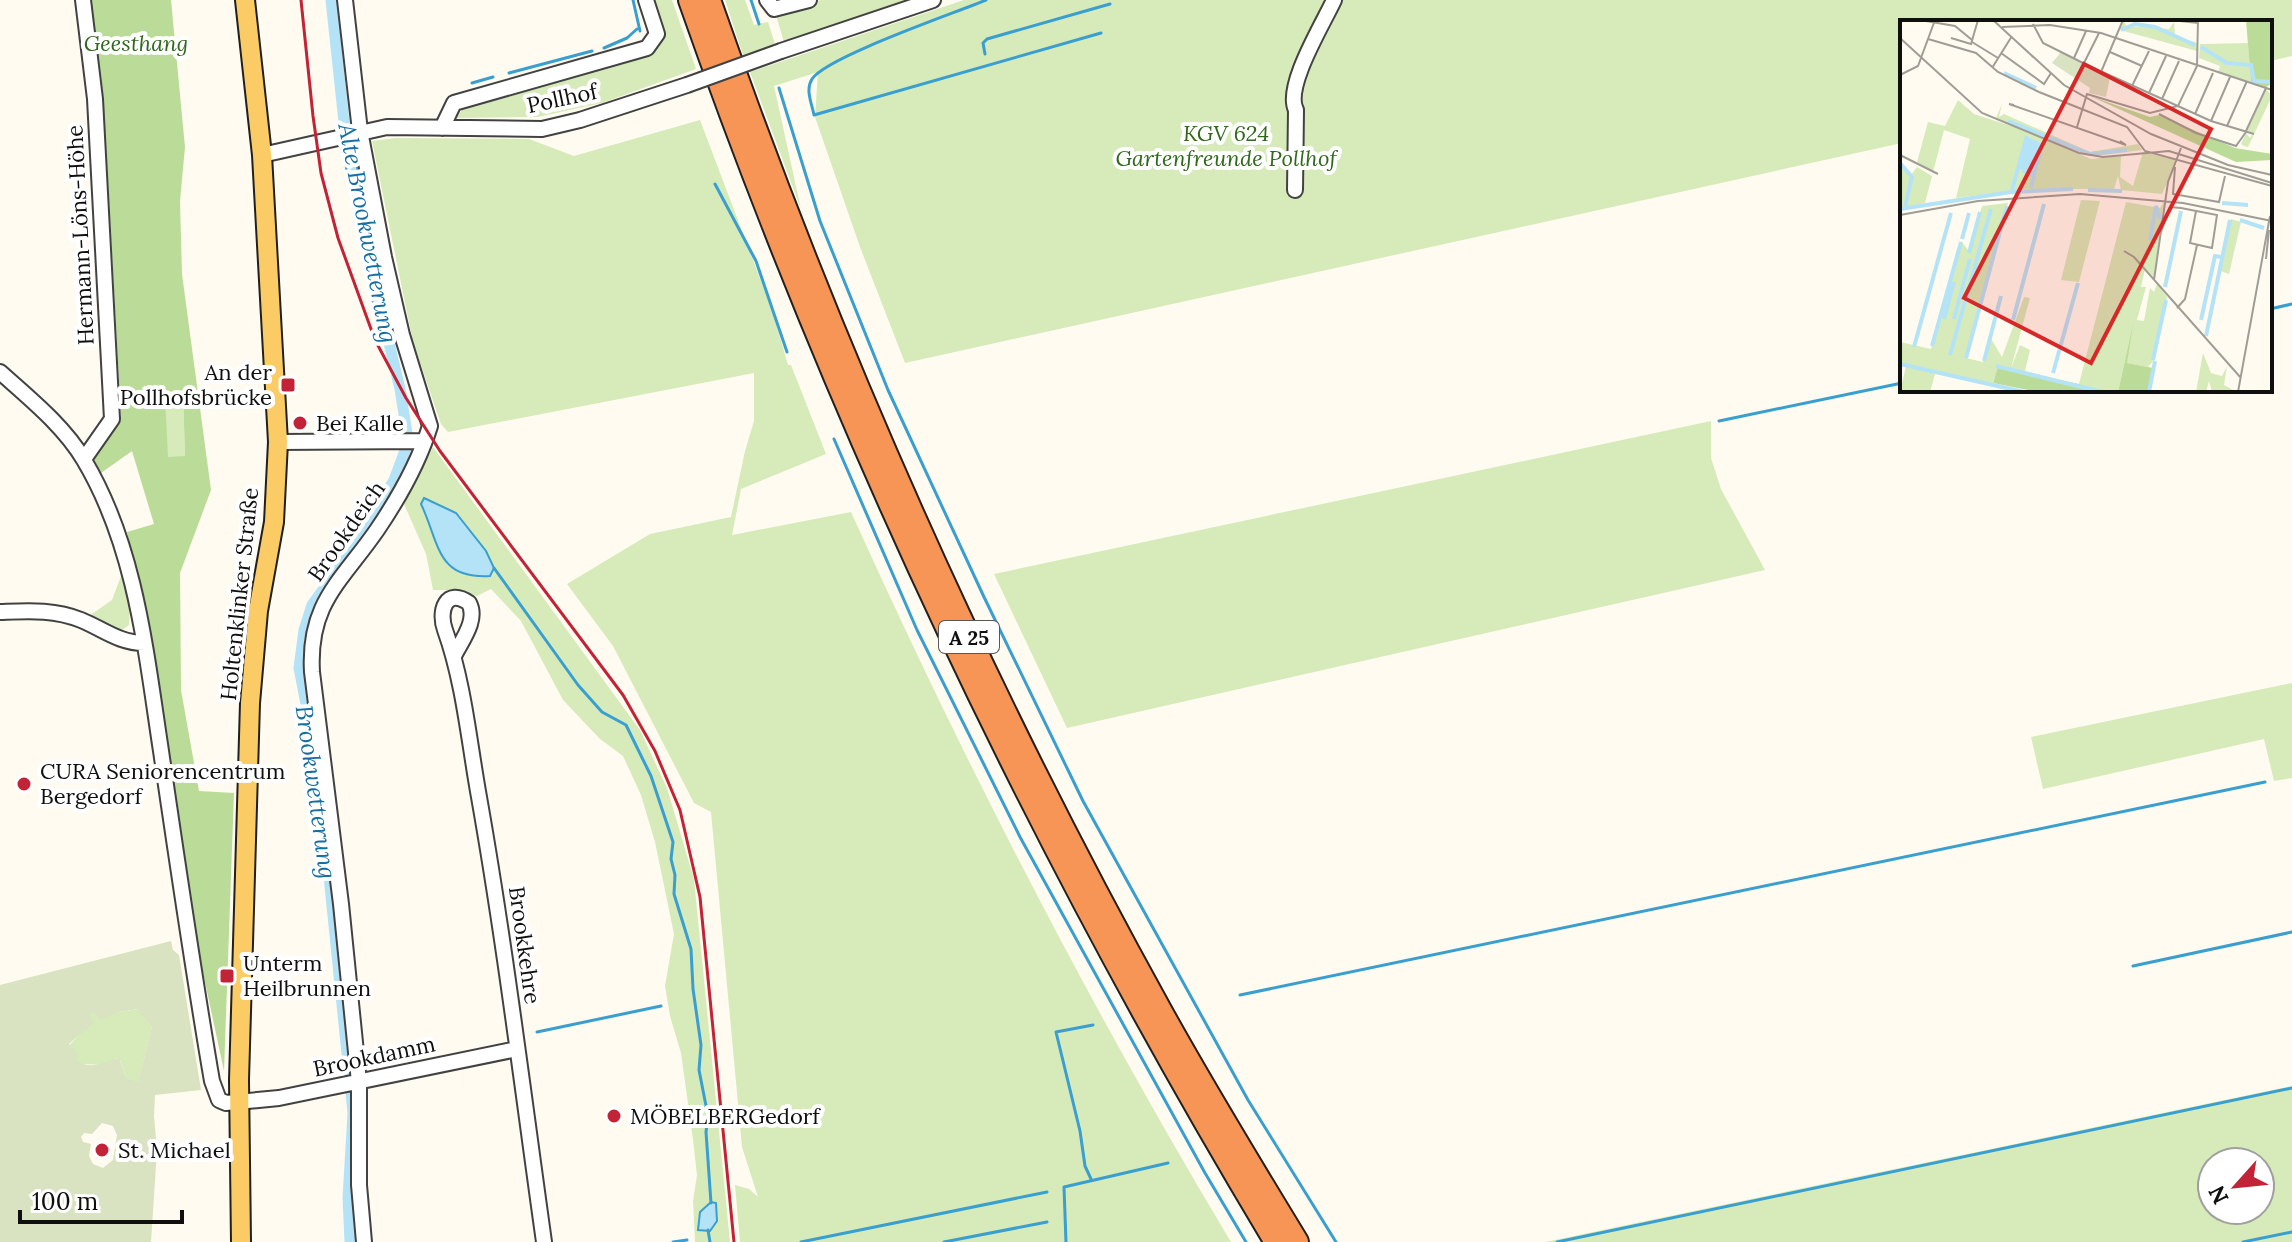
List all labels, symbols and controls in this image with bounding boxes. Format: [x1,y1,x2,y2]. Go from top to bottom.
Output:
inset map [1900,20,2272,392]
park label: Geesthang [84,29,188,57]
street label: Pollhof [524,77,601,119]
park label: KGV 624 Gartenfreunde Pollhof [1115,119,1338,172]
water label: Alte Brookwetterung [331,120,405,346]
street label: Hermann-Löns-Höhe [60,124,100,346]
place label: An der Pollhofsbrücke [120,358,272,411]
marker: An der Pollhofsbrücke [279,376,297,394]
place label: Bei Kalle [316,409,404,437]
marker: Bei Kalle [291,414,309,432]
street label: Brookdeich [301,475,391,587]
street label: Holtenklinker Straße [214,486,264,702]
road number: A 25 [939,621,999,653]
water label: Brookwetterung [288,703,344,881]
place label: CURA Seniorencentrum Bergedorf [40,757,285,810]
marker: CURA Seniorencentrum Bergedorf [15,775,33,793]
street label: Brookkehre [503,884,547,1006]
place label: Unterm Heilbrunnen [243,949,371,1002]
marker: Unterm Heilbrunnen [218,967,236,985]
street label: Brookdamm [310,1029,438,1083]
place label: MÖBELBERGedorf [630,1102,821,1130]
marker: MÖBELBERGedorf [605,1107,623,1125]
place label: St. Michael [118,1136,231,1164]
marker: St. Michael [93,1141,111,1159]
north arrow [2196,1146,2276,1226]
scale bar [20,1174,182,1224]
text: N [2202,1181,2235,1209]
text: 100 m [32,1186,98,1217]

